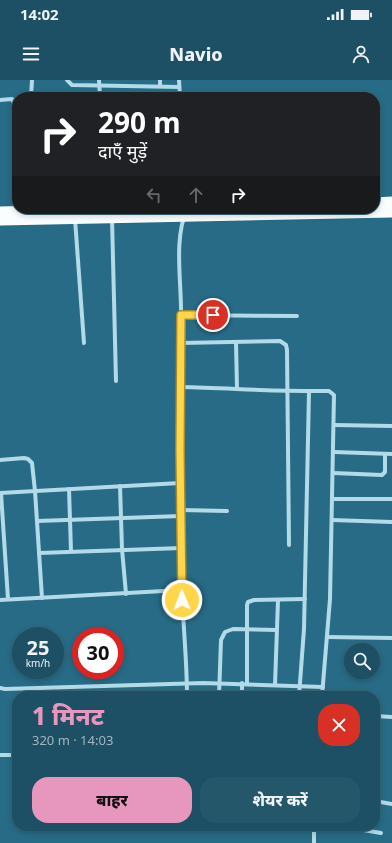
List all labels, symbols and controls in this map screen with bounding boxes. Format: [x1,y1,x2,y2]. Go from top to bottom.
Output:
text: 14:02 [20,4,59,24]
text: Navio [169,42,223,66]
icon: menu [20,43,42,65]
icon: person [350,43,372,65]
text: 290 m [98,103,181,141]
icon: right [32,108,84,160]
text: दाएँ मुड़ें [98,139,147,163]
icon: left [143,184,165,206]
icon: ahead [185,184,207,206]
icon: right [227,184,249,206]
pin [196,298,230,332]
icon: arrive [202,304,224,326]
position arrow [161,579,203,621]
speed limit sign: 30 [72,627,124,679]
text: 25 [27,634,49,661]
map controls [344,643,380,679]
button: search [344,643,380,679]
text: km/h [26,656,50,670]
text: 1 मिनट [32,699,104,732]
button: close [318,704,360,746]
text: 320 m · 14:03 [32,731,113,749]
button: बाहर [32,777,192,823]
button: शेयर करें [200,777,360,823]

